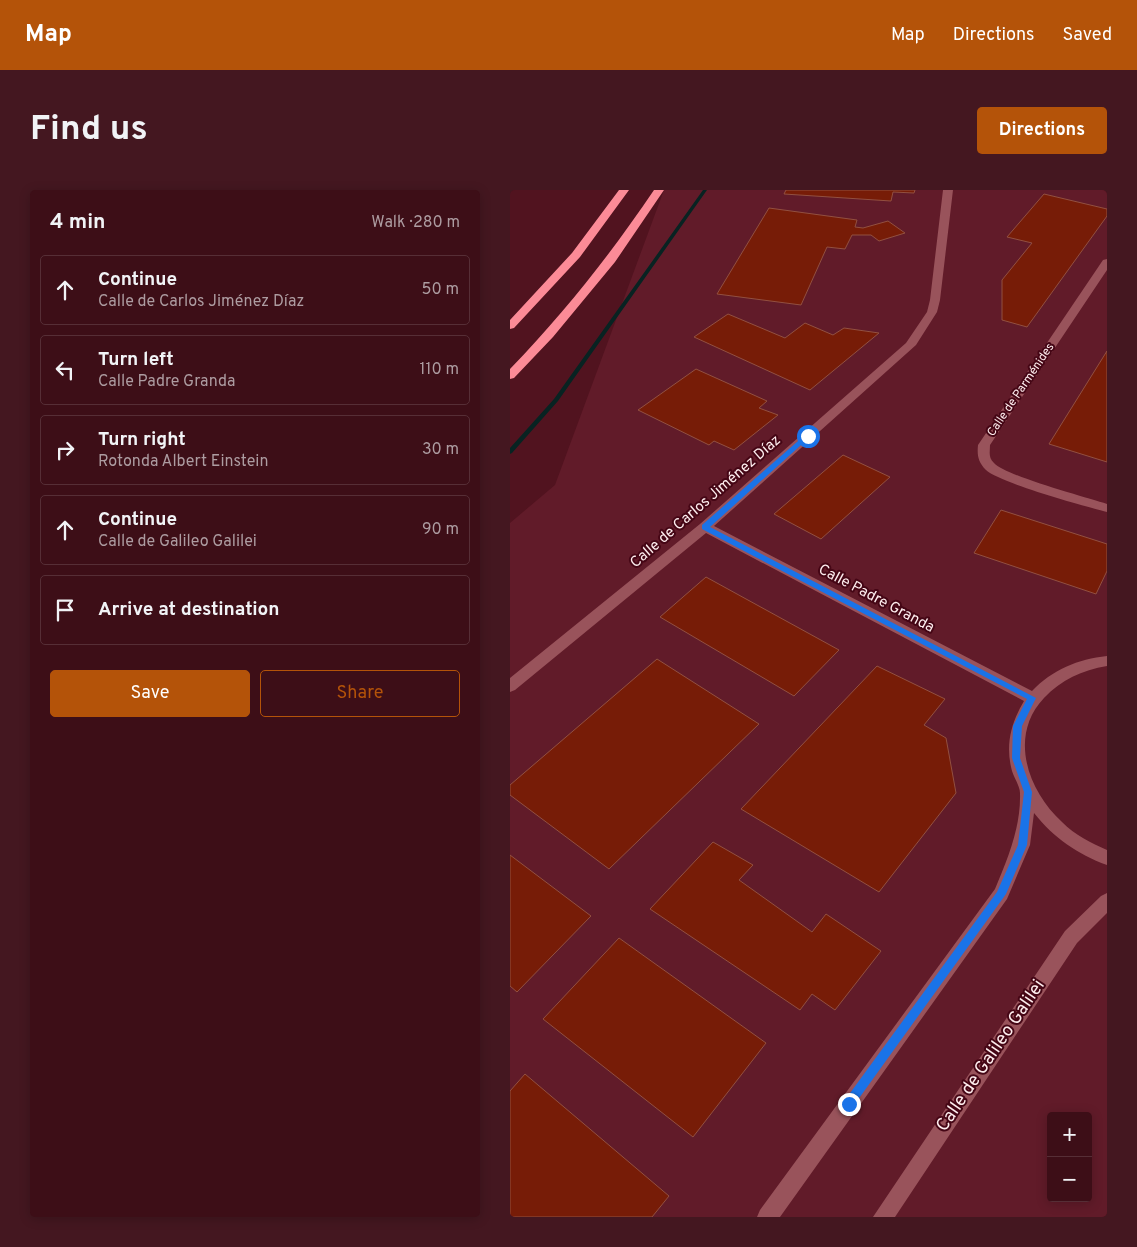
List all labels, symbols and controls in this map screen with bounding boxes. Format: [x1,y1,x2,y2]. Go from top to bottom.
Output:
text: Map [25,20,72,50]
text: Map [891,24,925,47]
text: Directions [953,24,1035,47]
text: Saved [1063,24,1112,47]
button: Directions [977,107,1107,154]
text: Find us [30,108,148,152]
text: 4 min [50,209,106,236]
text: Walk · 280 m [371,213,460,233]
text: Continue [98,268,177,292]
icon: ahead [51,276,79,304]
text: 50 m [422,280,459,300]
text: Calle de Carlos Jiménez Díaz [98,292,304,312]
street label: Calle de Parménides [984,340,1058,440]
text: Turn left [98,348,174,372]
icon: left [51,356,79,384]
text: 110 m [419,360,459,380]
text: Calle Padre Granda [98,372,235,392]
route start [797,425,820,448]
text: Turn right [98,428,186,452]
street label: Calle de Carlos Jiménez Díaz [627,431,785,573]
icon: right [51,436,79,464]
text: 30 m [422,440,459,460]
text: Rotonda Albert Einstein [98,452,268,472]
text: Continue [98,508,177,532]
icon: ahead [51,516,79,544]
text: 90 m [422,520,459,540]
text: Calle de Galileo Galilei [98,532,257,552]
street label: Calle Padre Granda [815,560,937,638]
icon: arrive [51,596,79,624]
text: Arrive at destination [98,598,279,622]
button: Save [50,670,250,717]
button: Share [260,670,460,717]
street label: Calle de Galileo Galilei [931,975,1051,1137]
route end [838,1093,861,1116]
map controls [1047,1112,1092,1202]
button: + [1047,1112,1092,1157]
button: − [1047,1157,1092,1202]

